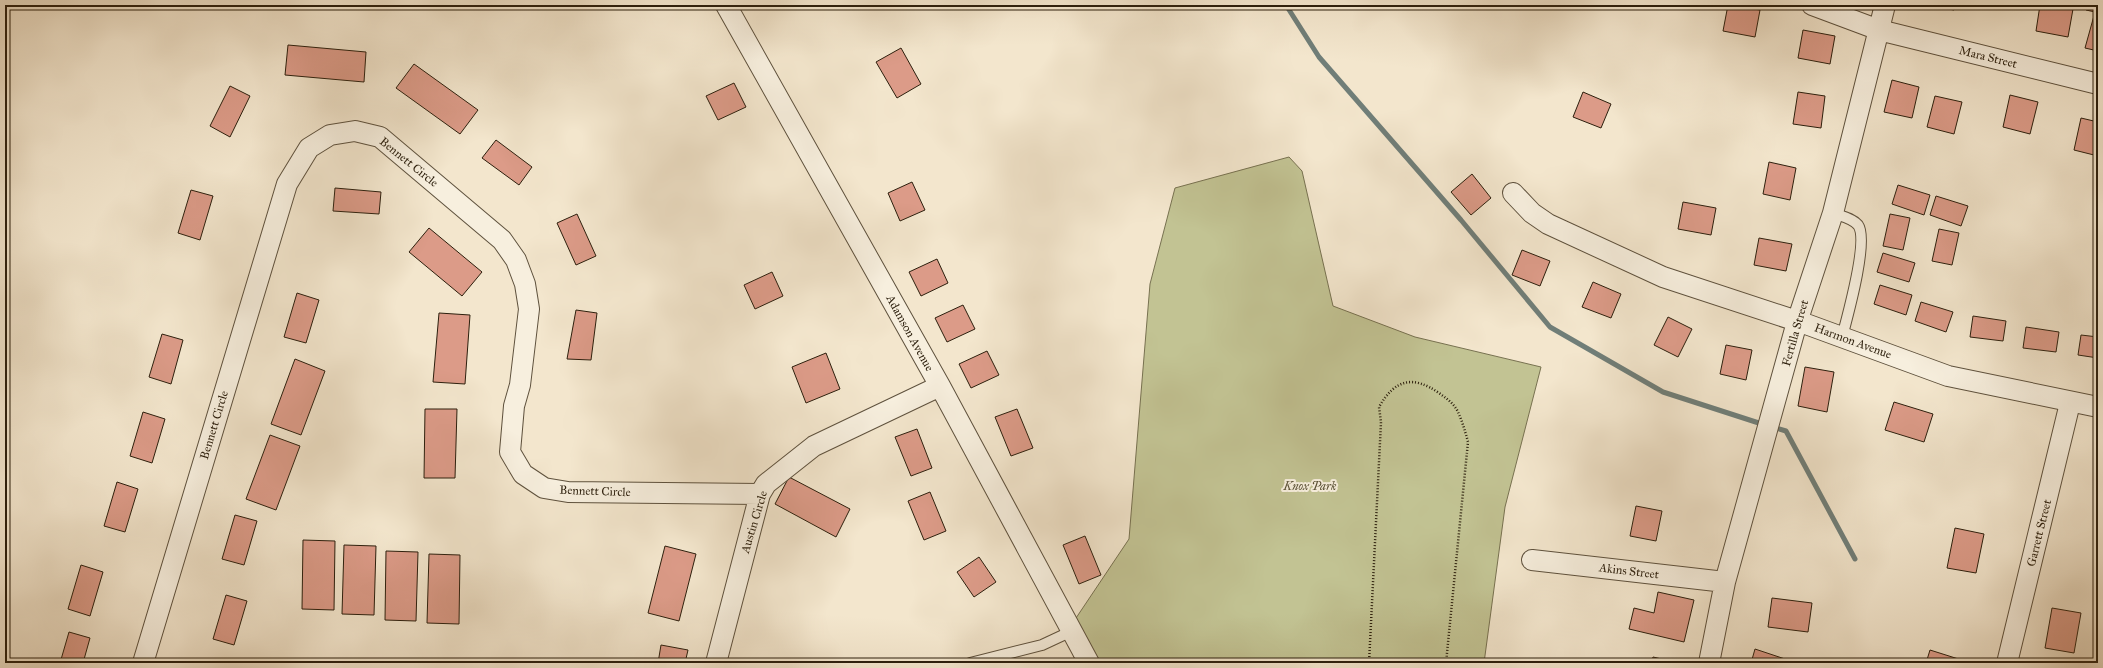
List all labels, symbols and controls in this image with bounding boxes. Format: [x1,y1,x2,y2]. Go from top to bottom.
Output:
street label: Mara Street [1957,43,2019,71]
street label: Bennett Circle [377,134,441,190]
street label: Adamson Avenue [883,292,937,373]
street label: Fertilla Street [1779,297,1811,368]
street label: Harmon Avenue [1812,321,1894,361]
street label: Bennett Circle [197,389,231,461]
park label: Knox Park [1283,479,1337,493]
street label: Bennett Circle [559,483,631,499]
street label: Austin Circle [738,489,770,556]
street label: Garrett Street [2024,497,2054,568]
street label: Akins Street [1597,560,1660,582]

